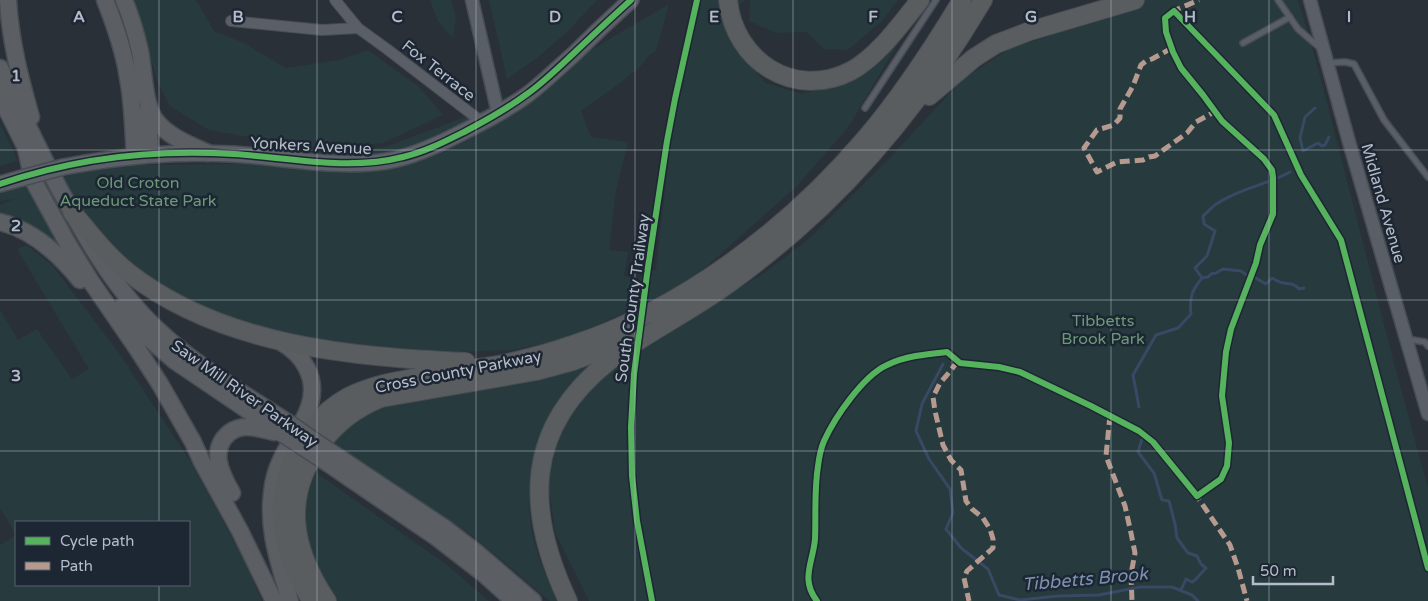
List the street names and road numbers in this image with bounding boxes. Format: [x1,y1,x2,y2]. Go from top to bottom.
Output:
street label: Fox Terrace [398,36,479,106]
street label: Yonkers Avenue [250,133,372,159]
street label: Midland Avenue [1356,141,1410,265]
street label: South County Trailway [611,212,655,384]
street label: Saw Mill River Parkway [167,336,322,452]
street label: Cross County Parkway [373,346,543,398]

